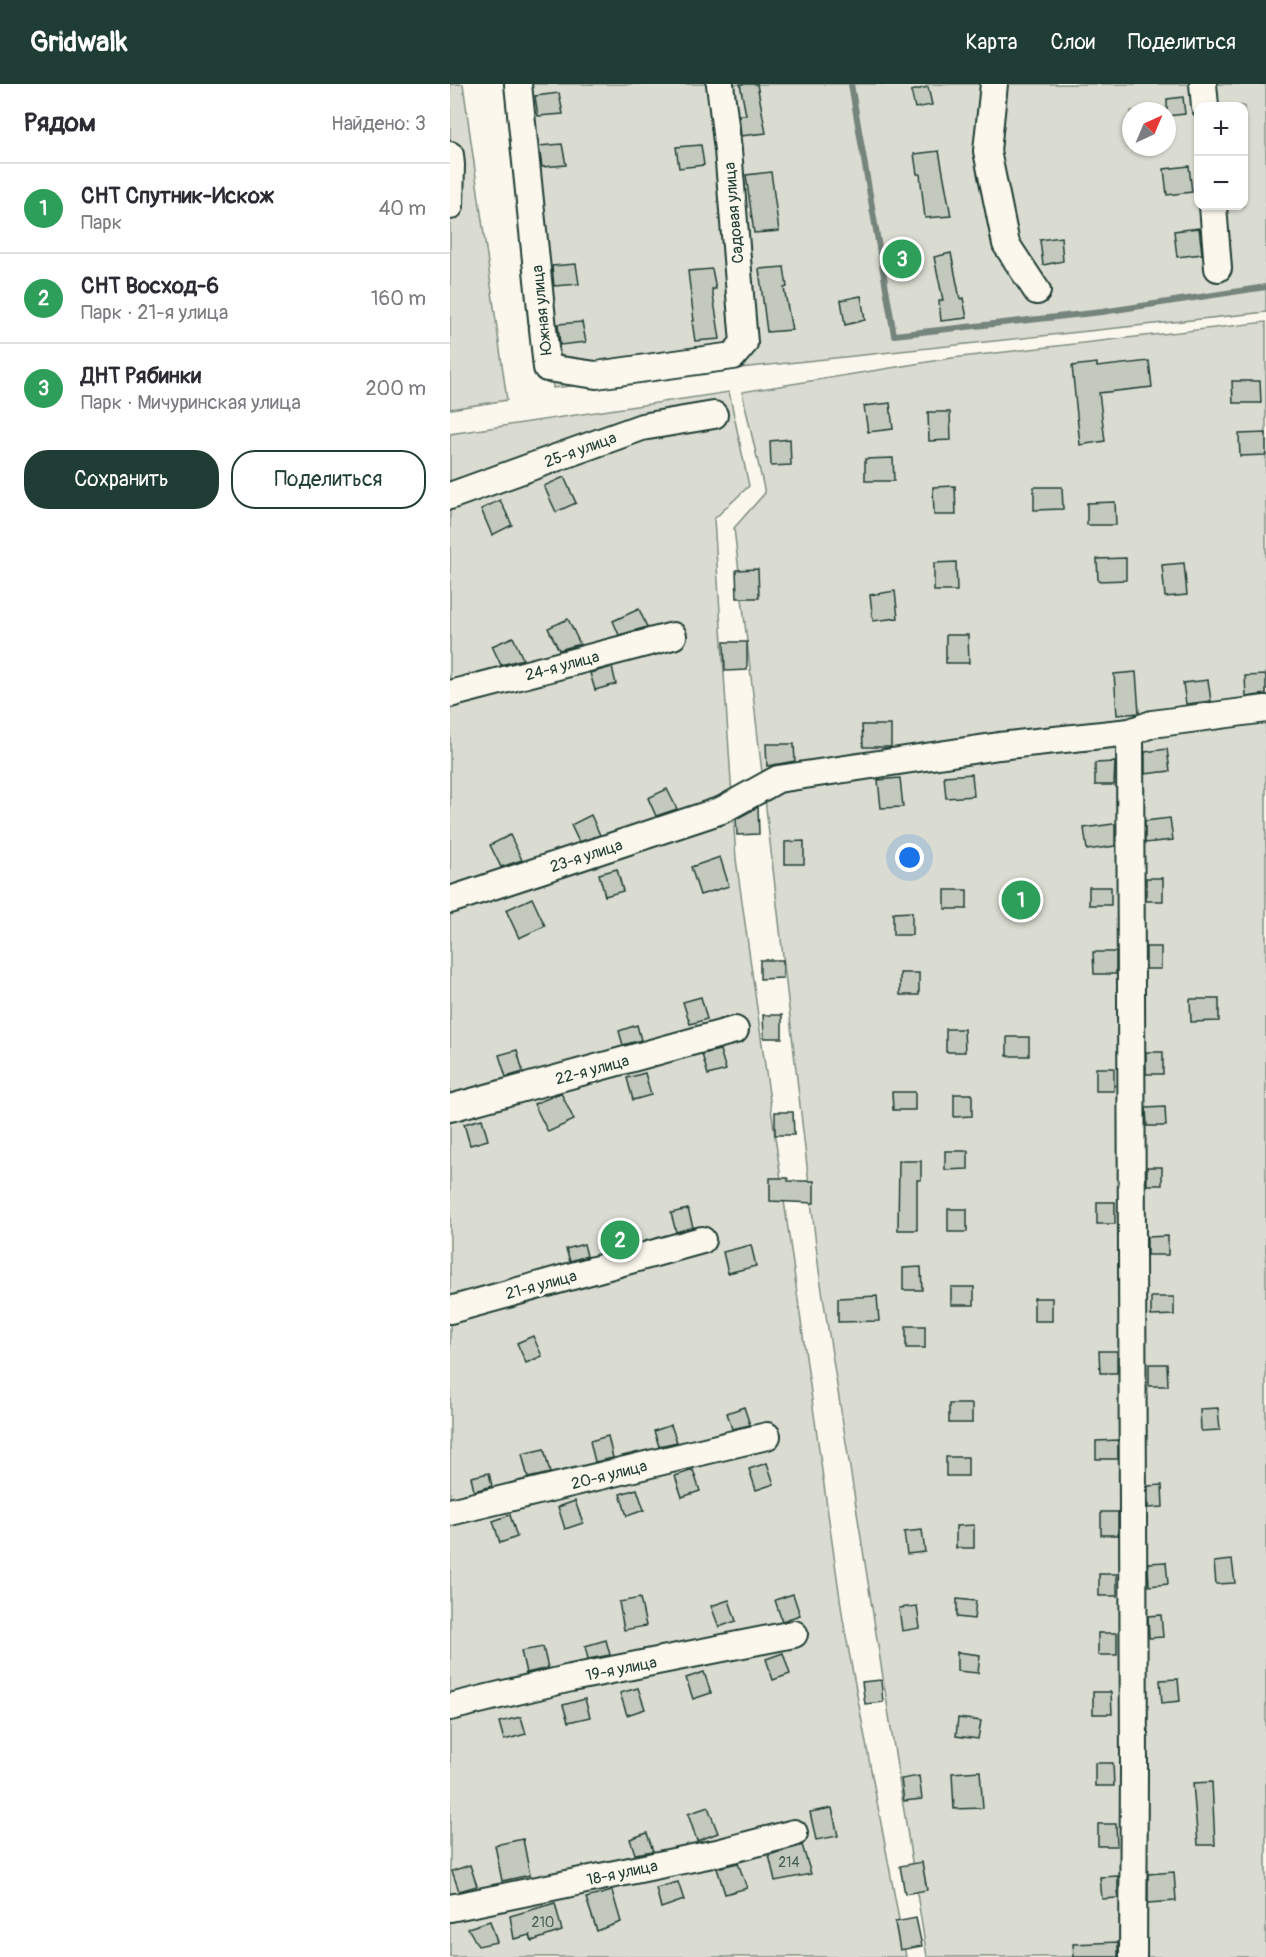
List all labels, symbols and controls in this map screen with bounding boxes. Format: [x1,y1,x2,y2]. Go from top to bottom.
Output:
text: Gridwalk [30,25,128,60]
text: Карта [965,29,1017,56]
text: Слои [1050,29,1095,56]
text: Поделиться [1128,29,1236,56]
north arrow [1122,102,1176,156]
map controls [1194,102,1248,210]
button: + [1194,102,1248,156]
text: Рядом [24,107,96,139]
text: Найдено: 3 [331,111,426,136]
button: − [1194,156,1248,210]
street label: Садовая улица [720,161,748,264]
text: СНТ Спутник-Искож [81,182,274,210]
text: 1 [40,196,47,221]
text: 40 m [379,196,426,221]
text: Парк [81,210,122,235]
pin: 3 [882,236,922,282]
street label: Южная улица [527,264,557,356]
text: СНТ Восход-6 [81,272,219,300]
text: 2 [38,286,49,311]
text: 160 m [371,286,426,311]
text: Парк · 21-я улица [81,300,228,325]
text: ДНТ Рябинки [81,362,201,390]
text: 3 [38,376,49,401]
text: 200 m [365,376,426,401]
text: Парк · Мичуринская улица [81,390,301,415]
street label: 25-я улица [542,428,619,472]
button: Сохранить [24,450,219,509]
button: Поделиться [231,450,426,509]
street label: 24-я улица [523,646,601,685]
street label: 23-я улица [548,835,625,877]
your location [895,843,924,872]
pin: 1 [1002,878,1040,922]
street label: 22-я улица [553,1051,631,1089]
pin: 2 [600,1218,640,1262]
street label: 21-я улица [503,1266,579,1304]
street label: 20-я улица [569,1456,649,1494]
street label: 19-я улица [584,1652,659,1686]
house number: 214 [778,1854,800,1871]
street label: 18-я улица [585,1856,659,1890]
house number: 210 [532,1914,554,1931]

